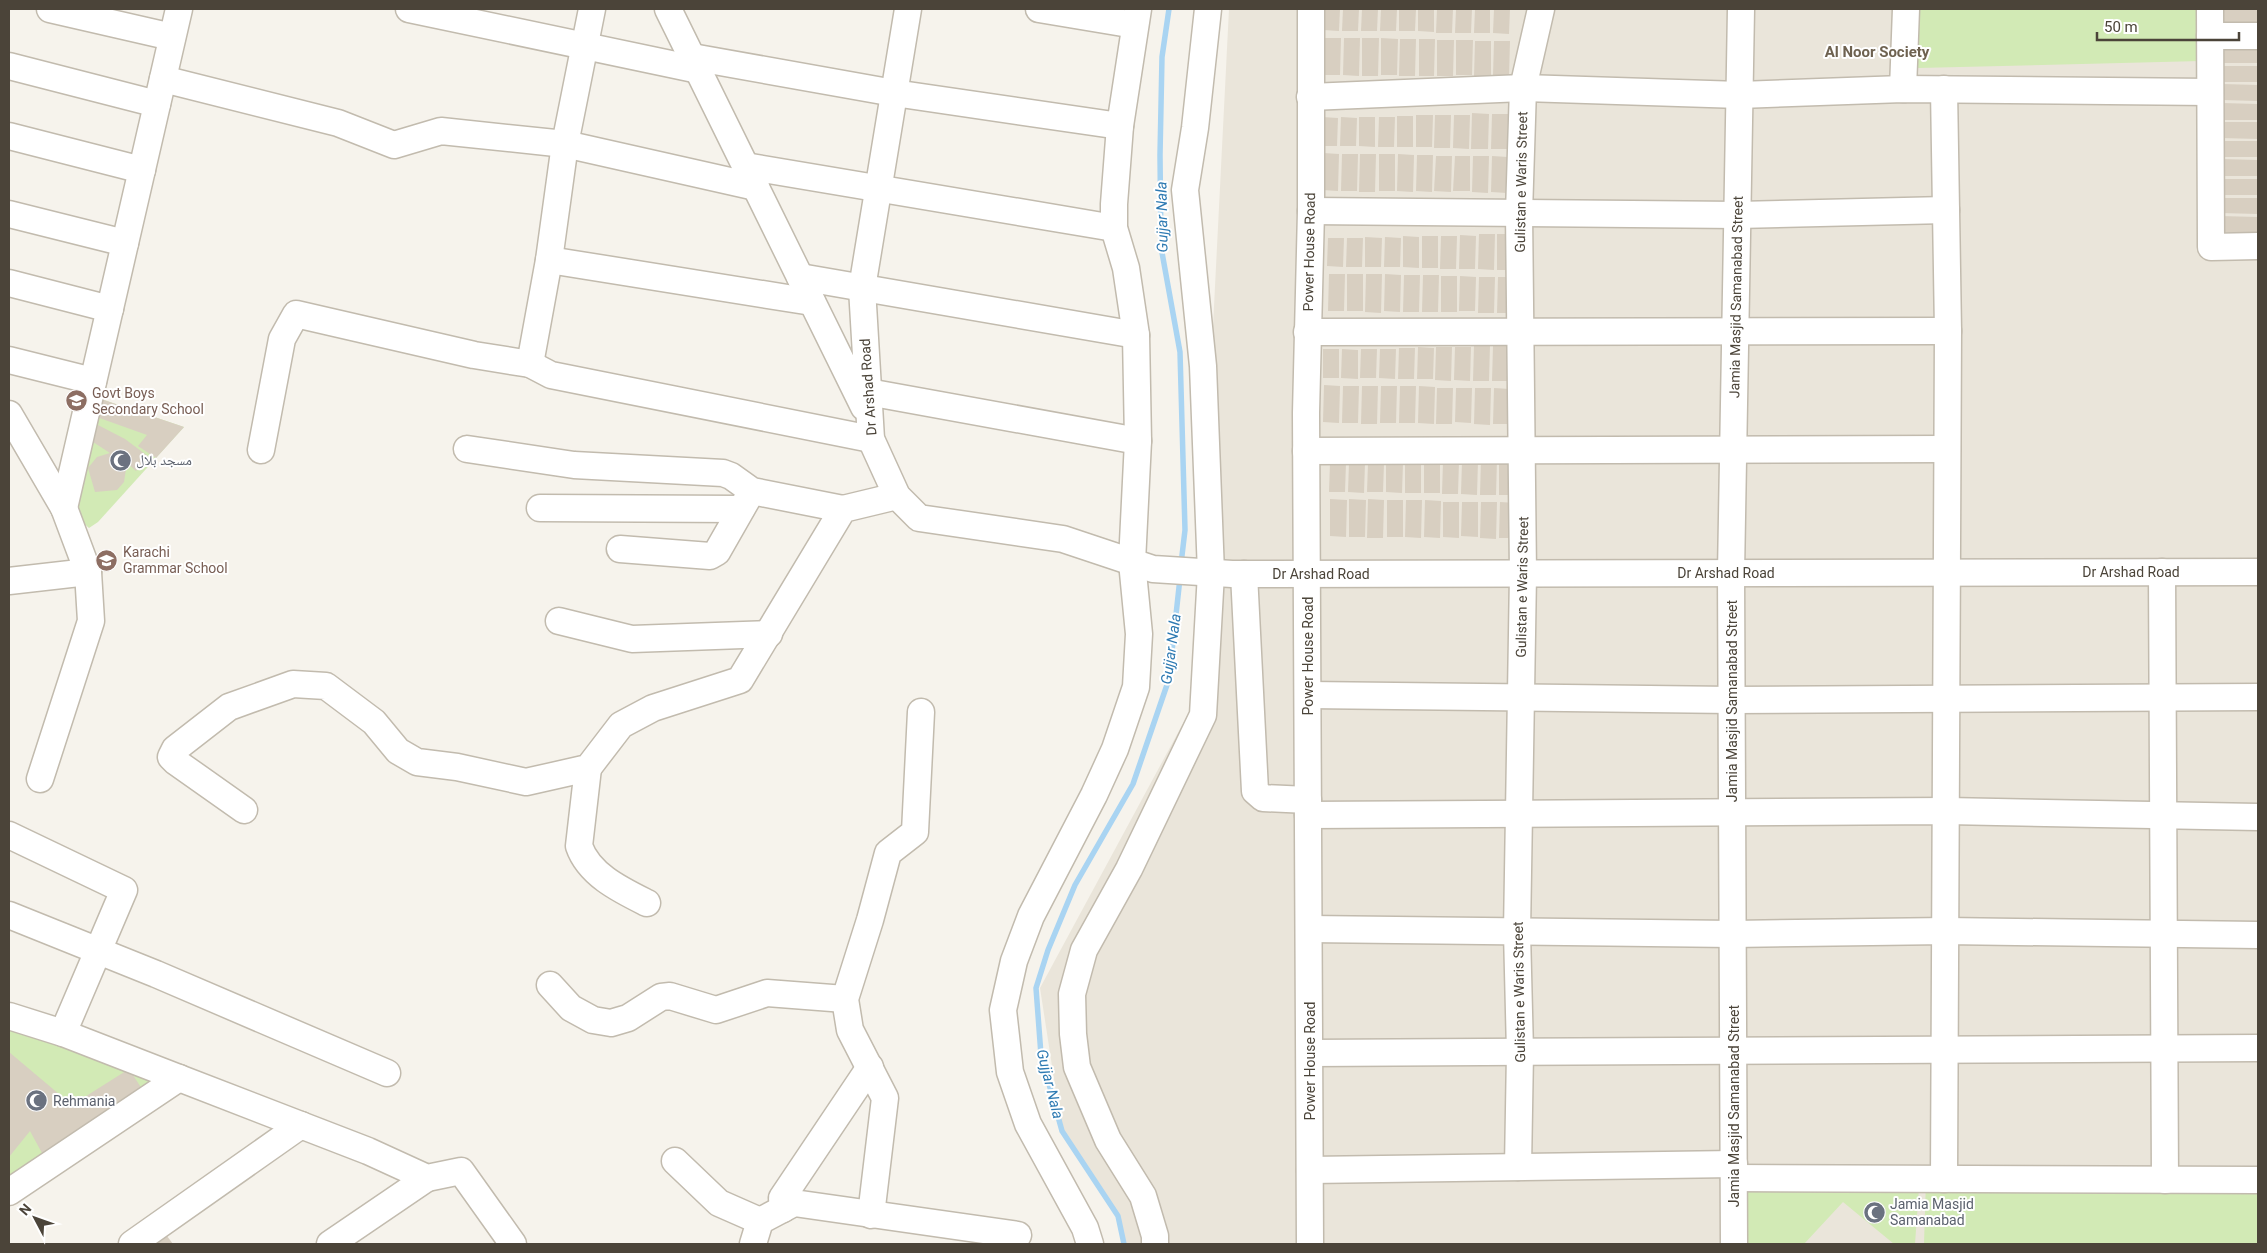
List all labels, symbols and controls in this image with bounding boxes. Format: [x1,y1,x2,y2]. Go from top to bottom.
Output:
scale bar [2097,10,2240,42]
text: 50 m [2104,18,2138,36]
district label: Al Noor Society [1825,43,1930,61]
street label: Gulistan e Waris Street [1512,111,1530,253]
water label: Gujjar Nala [1152,181,1172,253]
street label: Power House Road [1300,192,1318,312]
street label: Jamia Masjid Samanabad Street [1726,195,1746,398]
street label: Dr Arshad Road [857,338,879,436]
place label: Govt Boys Secondary School [92,385,204,417]
school or university icon: Govt Boys Secondary School [64,389,88,413]
mosque icon: مسجد بلال [108,448,132,472]
place label: مسجد بلال [136,452,192,469]
street label: Gulistan e Waris Street [1513,516,1531,658]
place label: Karachi Grammar School [123,544,228,576]
school or university icon: Karachi Grammar School [95,548,119,572]
street label: Dr Arshad Road [2082,564,2180,580]
street label: Dr Arshad Road [1677,565,1775,581]
street label: Dr Arshad Road [1272,566,1370,582]
street label: Power House Road [1300,597,1316,715]
street label: Jamia Masjid Samanabad Street [1724,599,1740,802]
water label: Gujjar Nala [1157,612,1185,685]
street label: Gulistan e Waris Street [1510,921,1528,1063]
street label: Power House Road [1302,1002,1318,1120]
street label: Jamia Masjid Samanabad Street [1726,1004,1742,1207]
water label: Gujjar Nala [1033,1047,1067,1121]
mosque icon: Rehmania [25,1089,49,1113]
place label: Rehmania [53,1093,115,1109]
north arrow [10,1193,60,1243]
place label: Jamia Masjid Samanabad [1890,1196,1974,1228]
text: N [16,1200,34,1218]
mosque icon: Jamia Masjid Samanabad [1862,1200,1886,1224]

